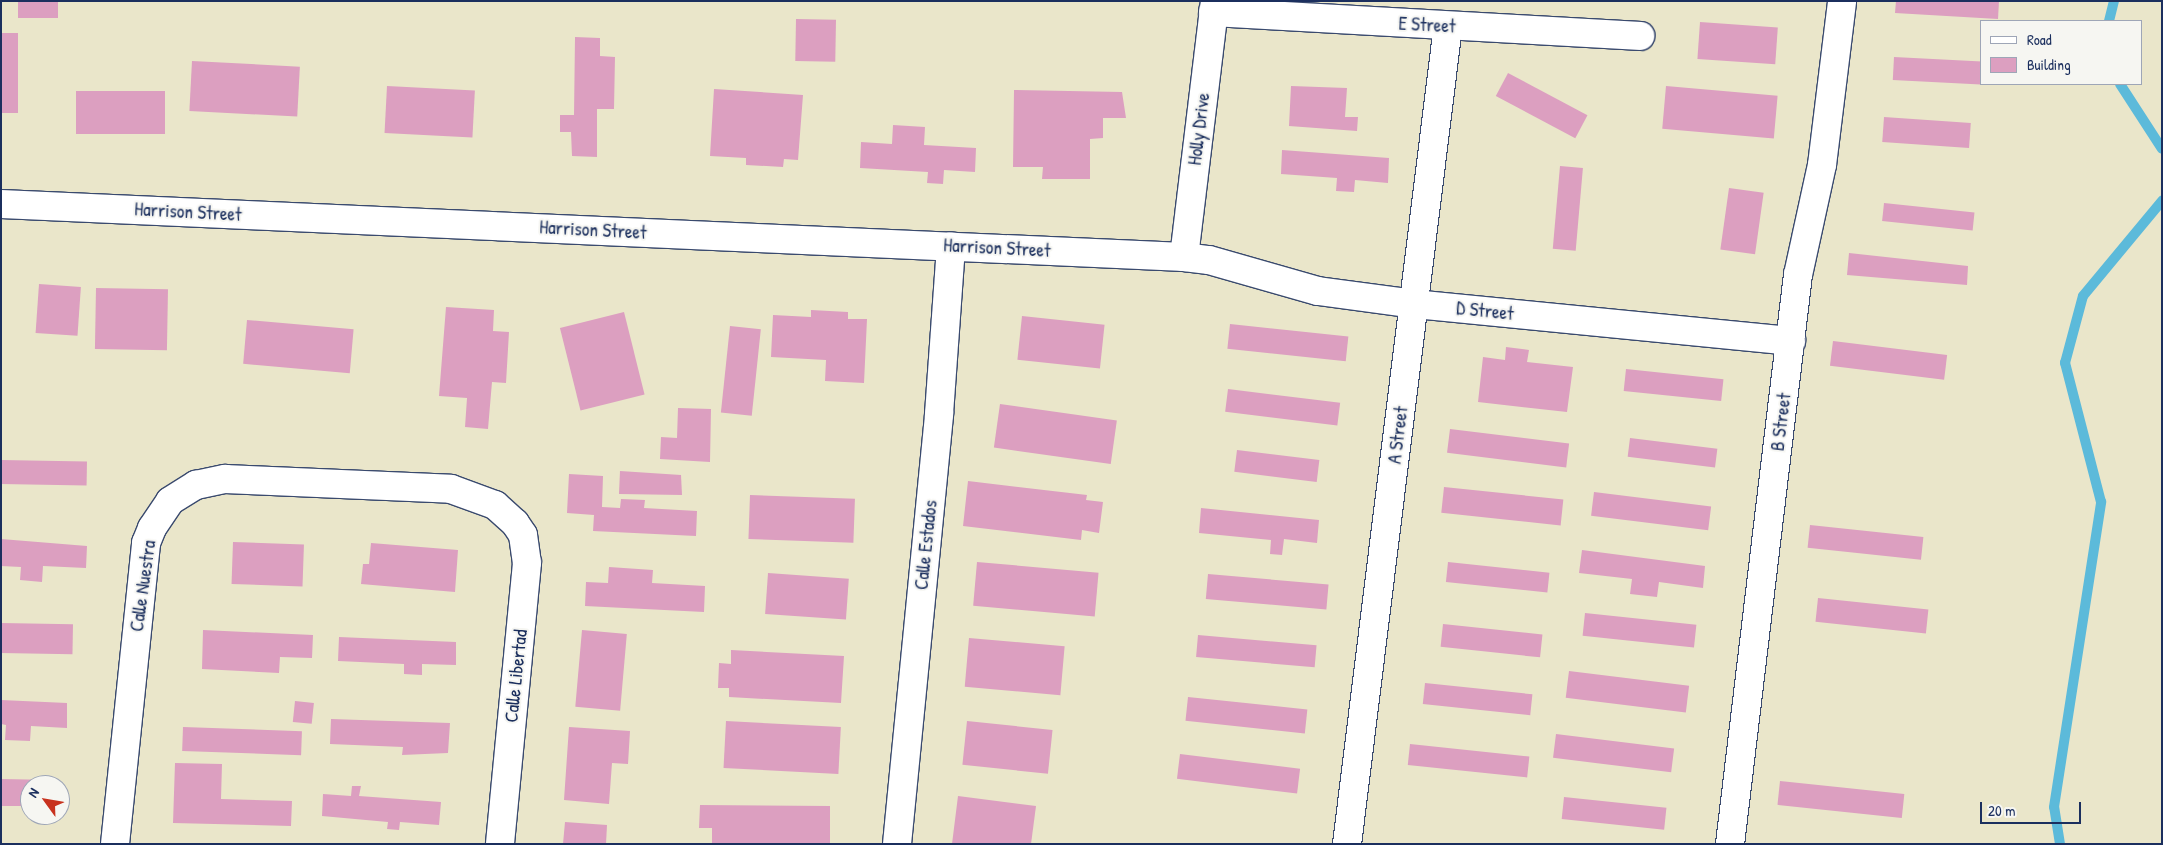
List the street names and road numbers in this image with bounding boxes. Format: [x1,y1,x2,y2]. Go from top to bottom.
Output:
street label: E Street [1398,12,1456,38]
street label: Holly Drive [1183,91,1215,167]
street label: Harrison Street [134,198,242,226]
street label: Harrison Street [539,216,647,244]
street label: Harrison Street [943,234,1051,262]
street label: D Street [1455,297,1515,325]
street label: B Street [1766,392,1796,452]
street label: A Street [1383,405,1413,465]
street label: Calle Estados [910,499,942,591]
street label: Calle Nuestra [125,539,161,633]
street label: Calle Libertad [500,628,532,724]

